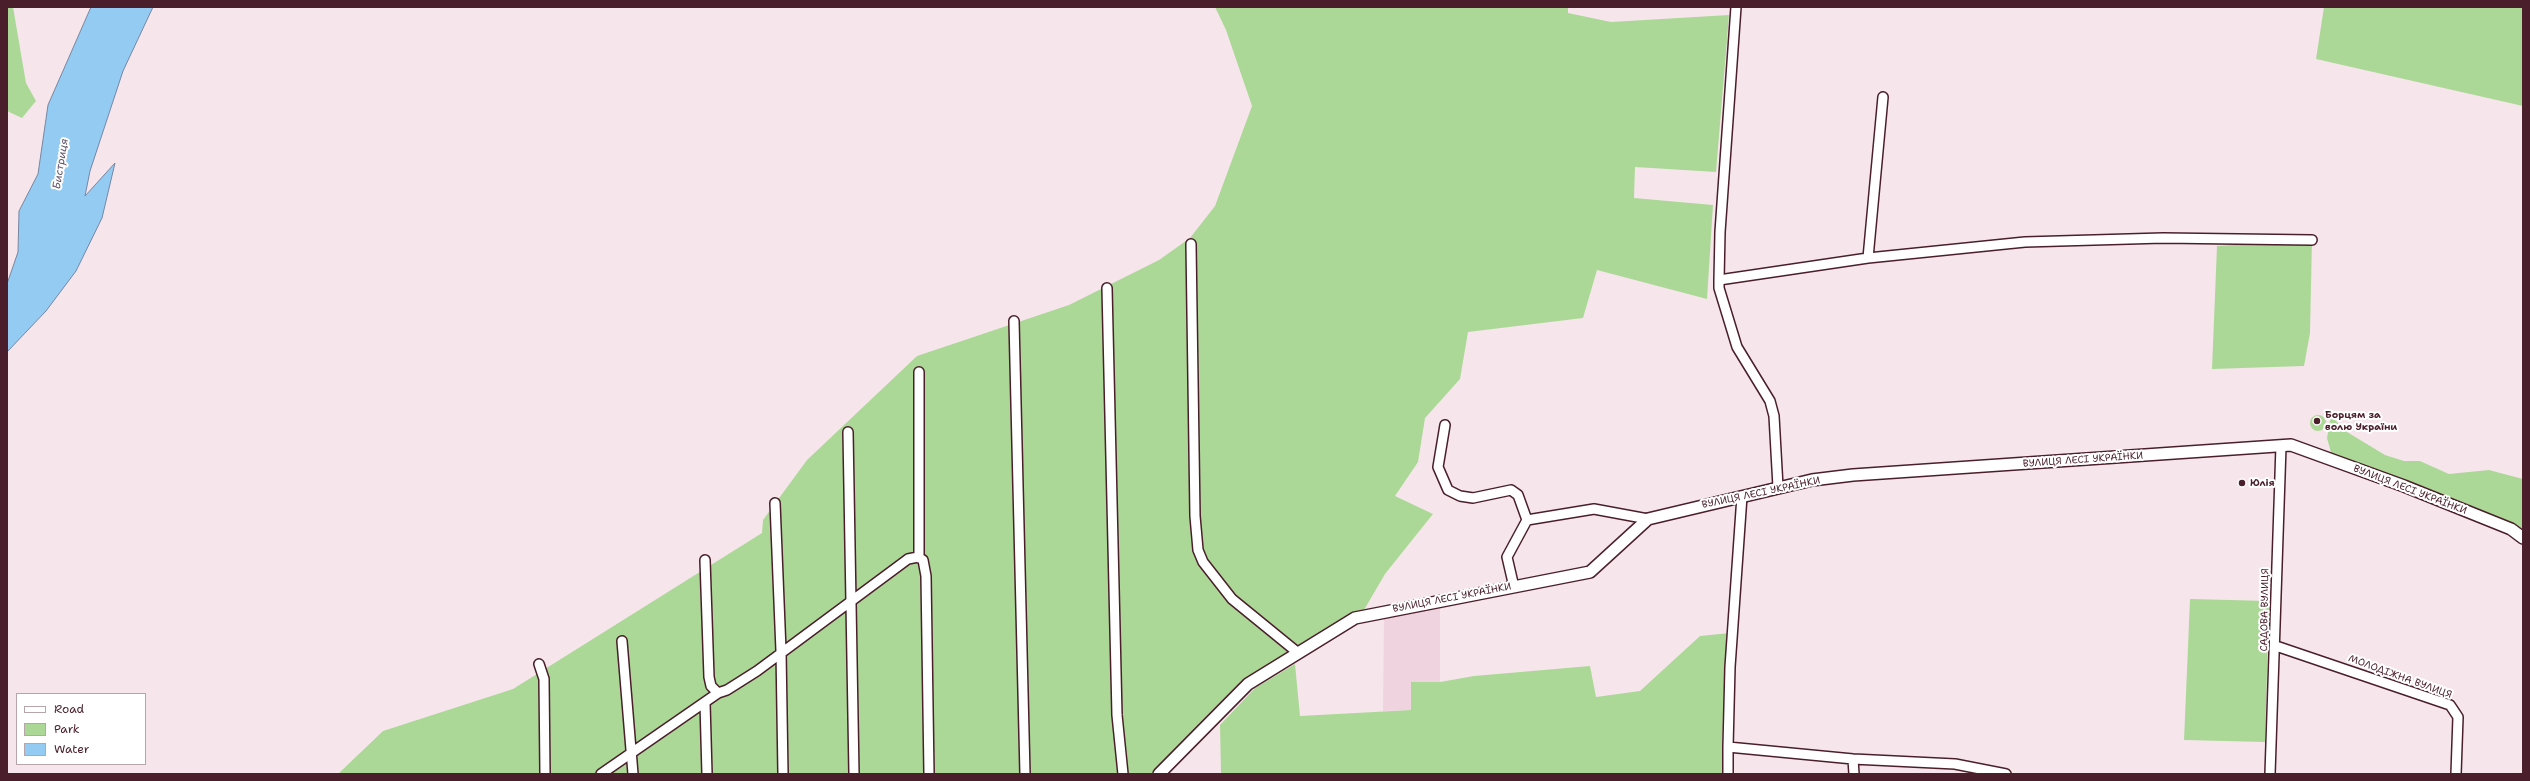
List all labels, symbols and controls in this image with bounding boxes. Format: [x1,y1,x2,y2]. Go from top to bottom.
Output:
water label: Бистриця [50,138,72,190]
place label: Борцям за волю України [2325,409,2397,432]
marker: Борцям за волю України [2312,416,2322,426]
street label: ВУЛИЦЯ ЛЕСІ УКРАЇНКИ [2022,450,2144,470]
street label: ВУЛИЦЯ ЛЕСІ УКРАЇНКИ [2351,463,2469,517]
street label: ВУЛИЦЯ ЛЕСІ УКРАЇНКИ [1701,475,1821,511]
place label: Юлія [2250,477,2275,489]
marker: Юлія [2237,478,2247,488]
street label: САДОВА ВУЛИЦЯ [2258,568,2272,652]
street label: ВУЛИЦЯ ЛЕСІ УКРАЇНКИ [1392,581,1512,615]
street label: МОЛОДІЖНА ВУЛИЦЯ [2347,653,2453,701]
legend [16,693,146,765]
text: Road [54,701,84,717]
text: Park [54,721,80,737]
text: Water [54,741,89,757]

